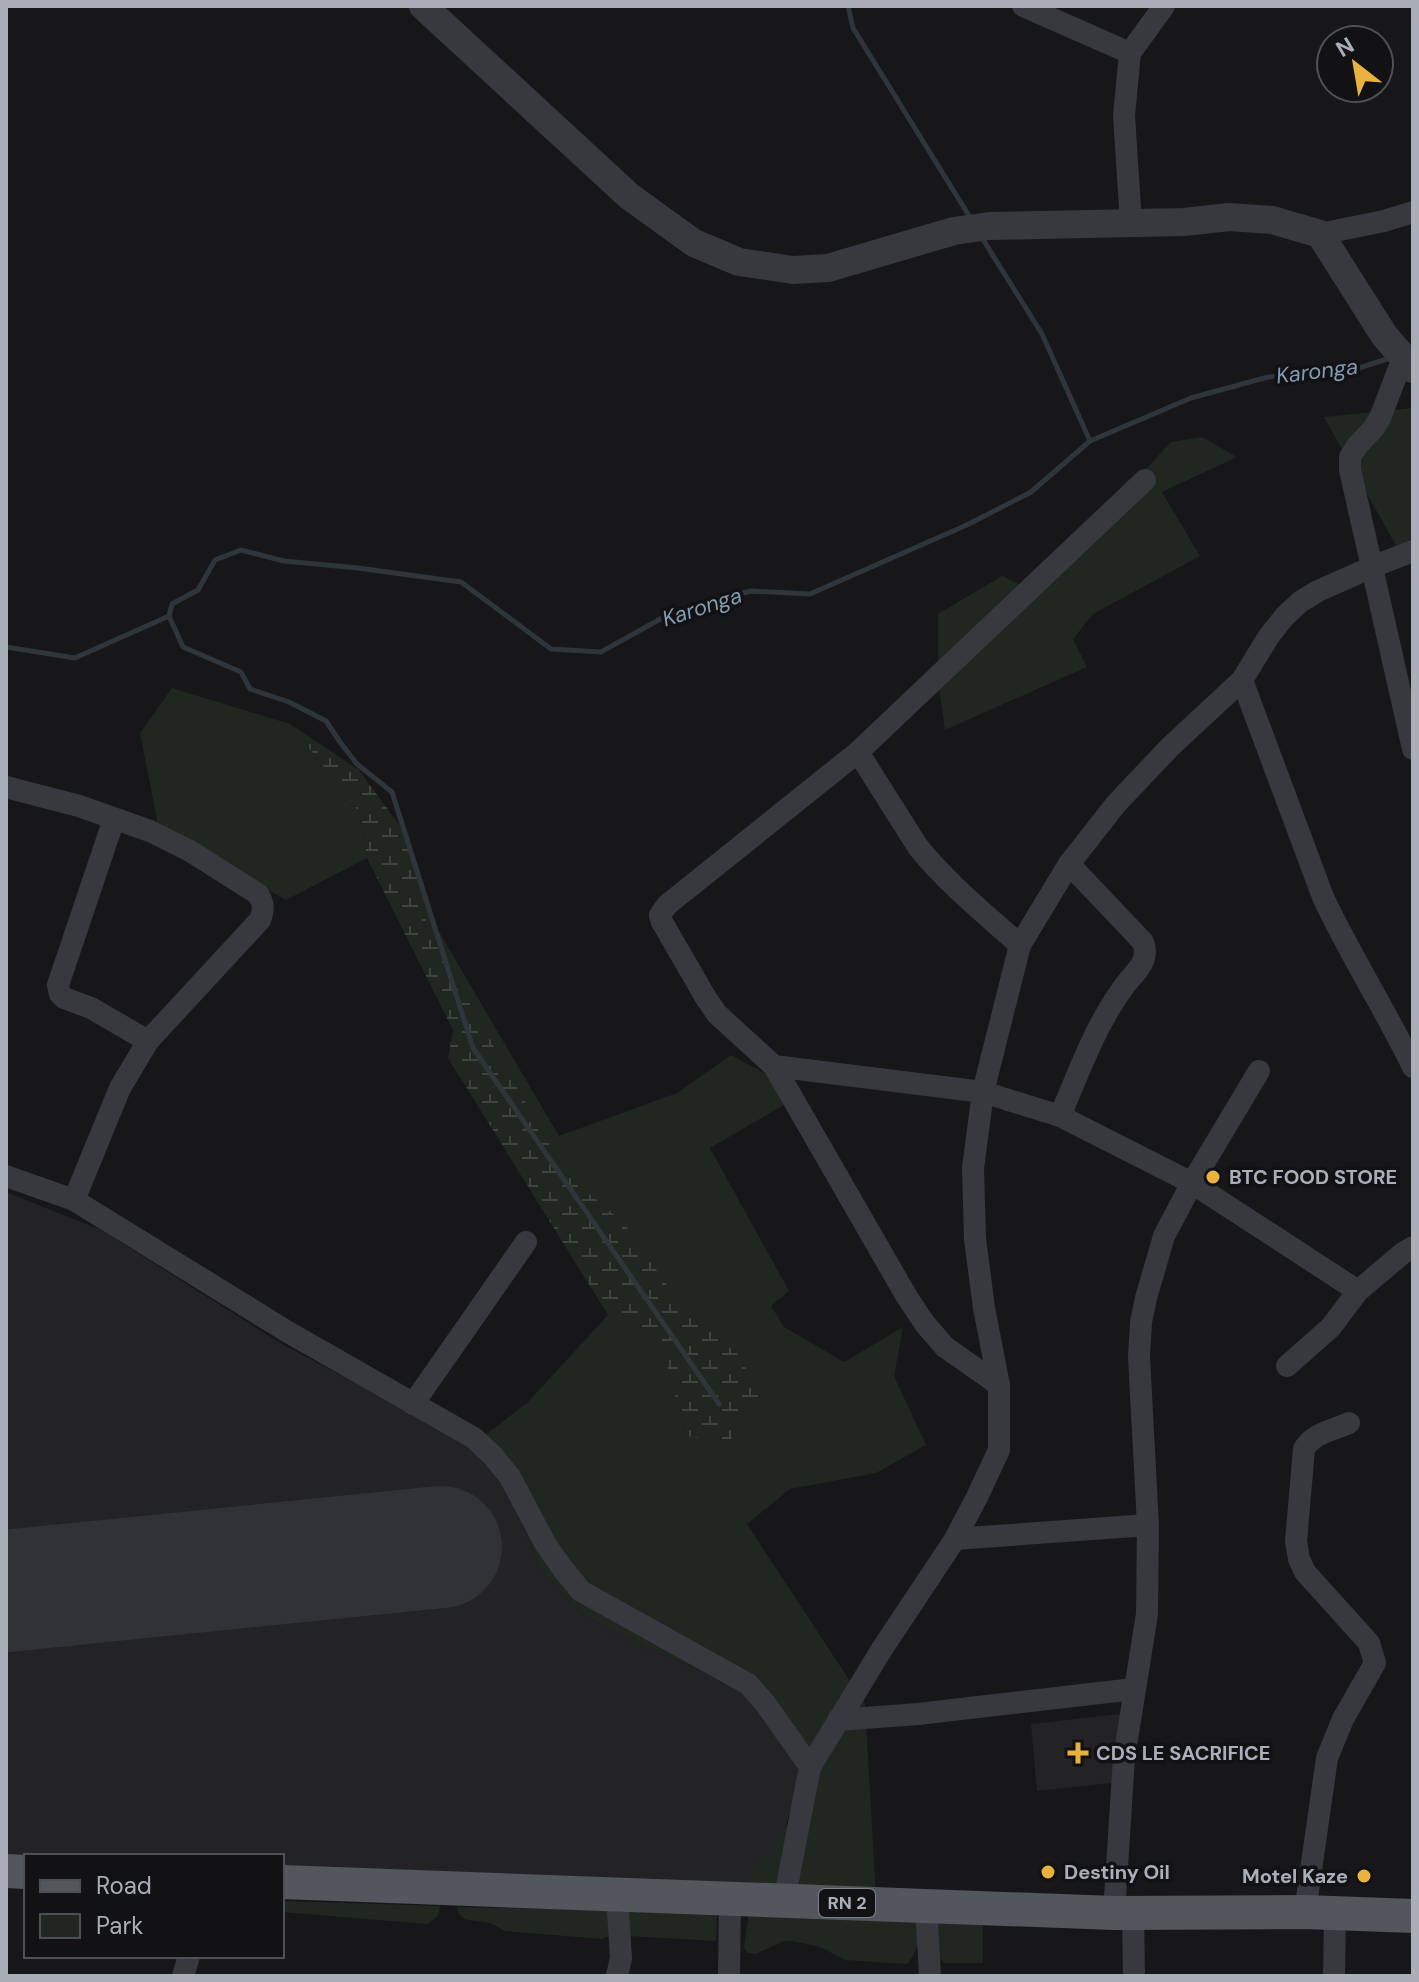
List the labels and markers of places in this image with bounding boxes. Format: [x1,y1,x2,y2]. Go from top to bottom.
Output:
place label: BTC FOOD STORE [1229,1164,1397,1190]
marker: BTC FOOD STORE [1204,1168,1222,1186]
place label: CDS LE SACRIFICE [1096,1740,1270,1766]
marker: CDS LE SACRIFICE [1067,1742,1089,1764]
place label: Destiny Oil [1064,1859,1170,1885]
marker: Destiny Oil [1039,1863,1057,1881]
place label: Motel Kaze [1242,1863,1348,1889]
marker: Motel Kaze [1355,1867,1373,1885]

